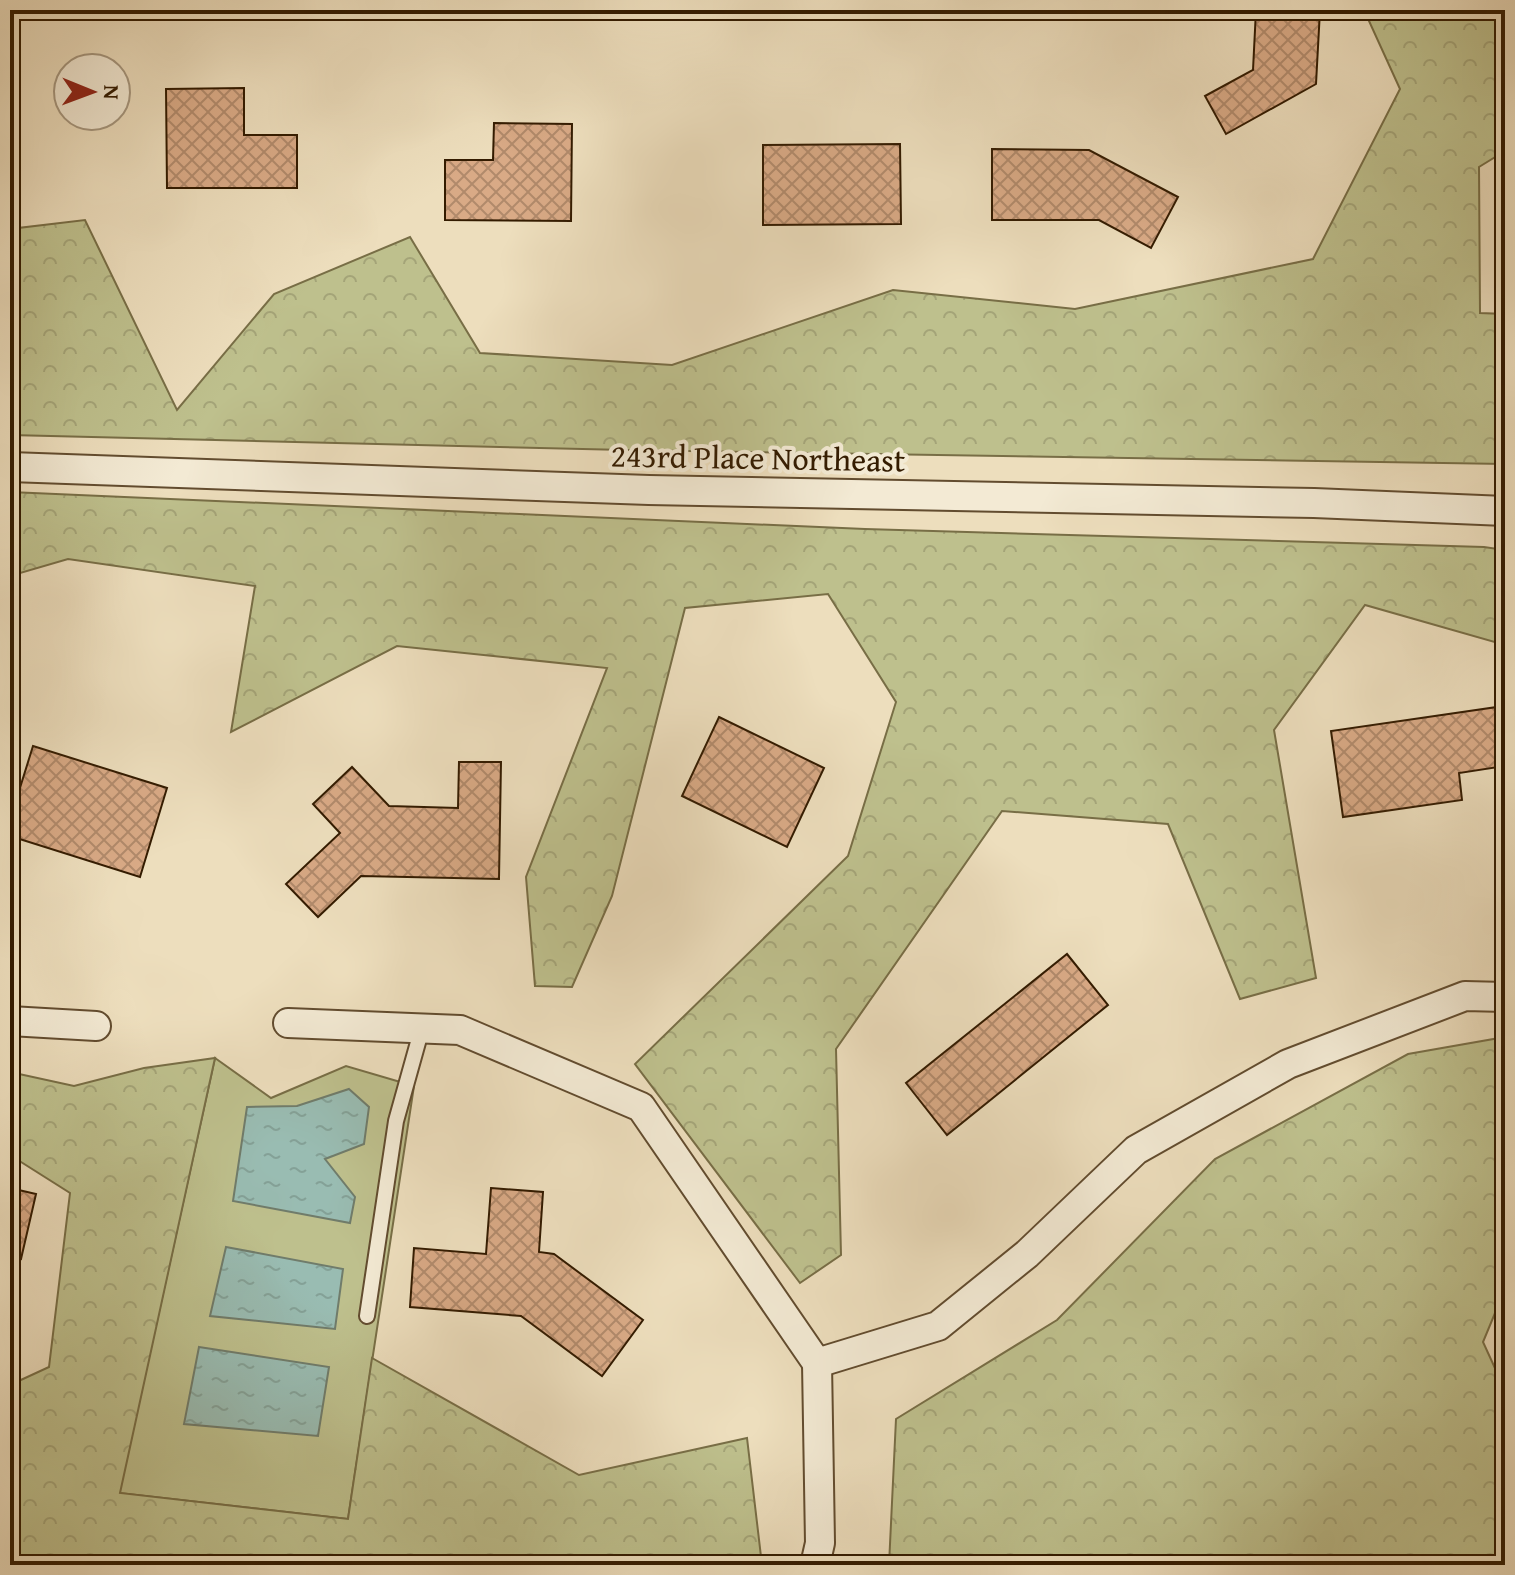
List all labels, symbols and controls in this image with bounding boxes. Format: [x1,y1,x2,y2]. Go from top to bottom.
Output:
north arrow [52,52,132,132]
text: N [96,85,128,100]
street label: 243rd Place Northeast [610,431,906,484]

